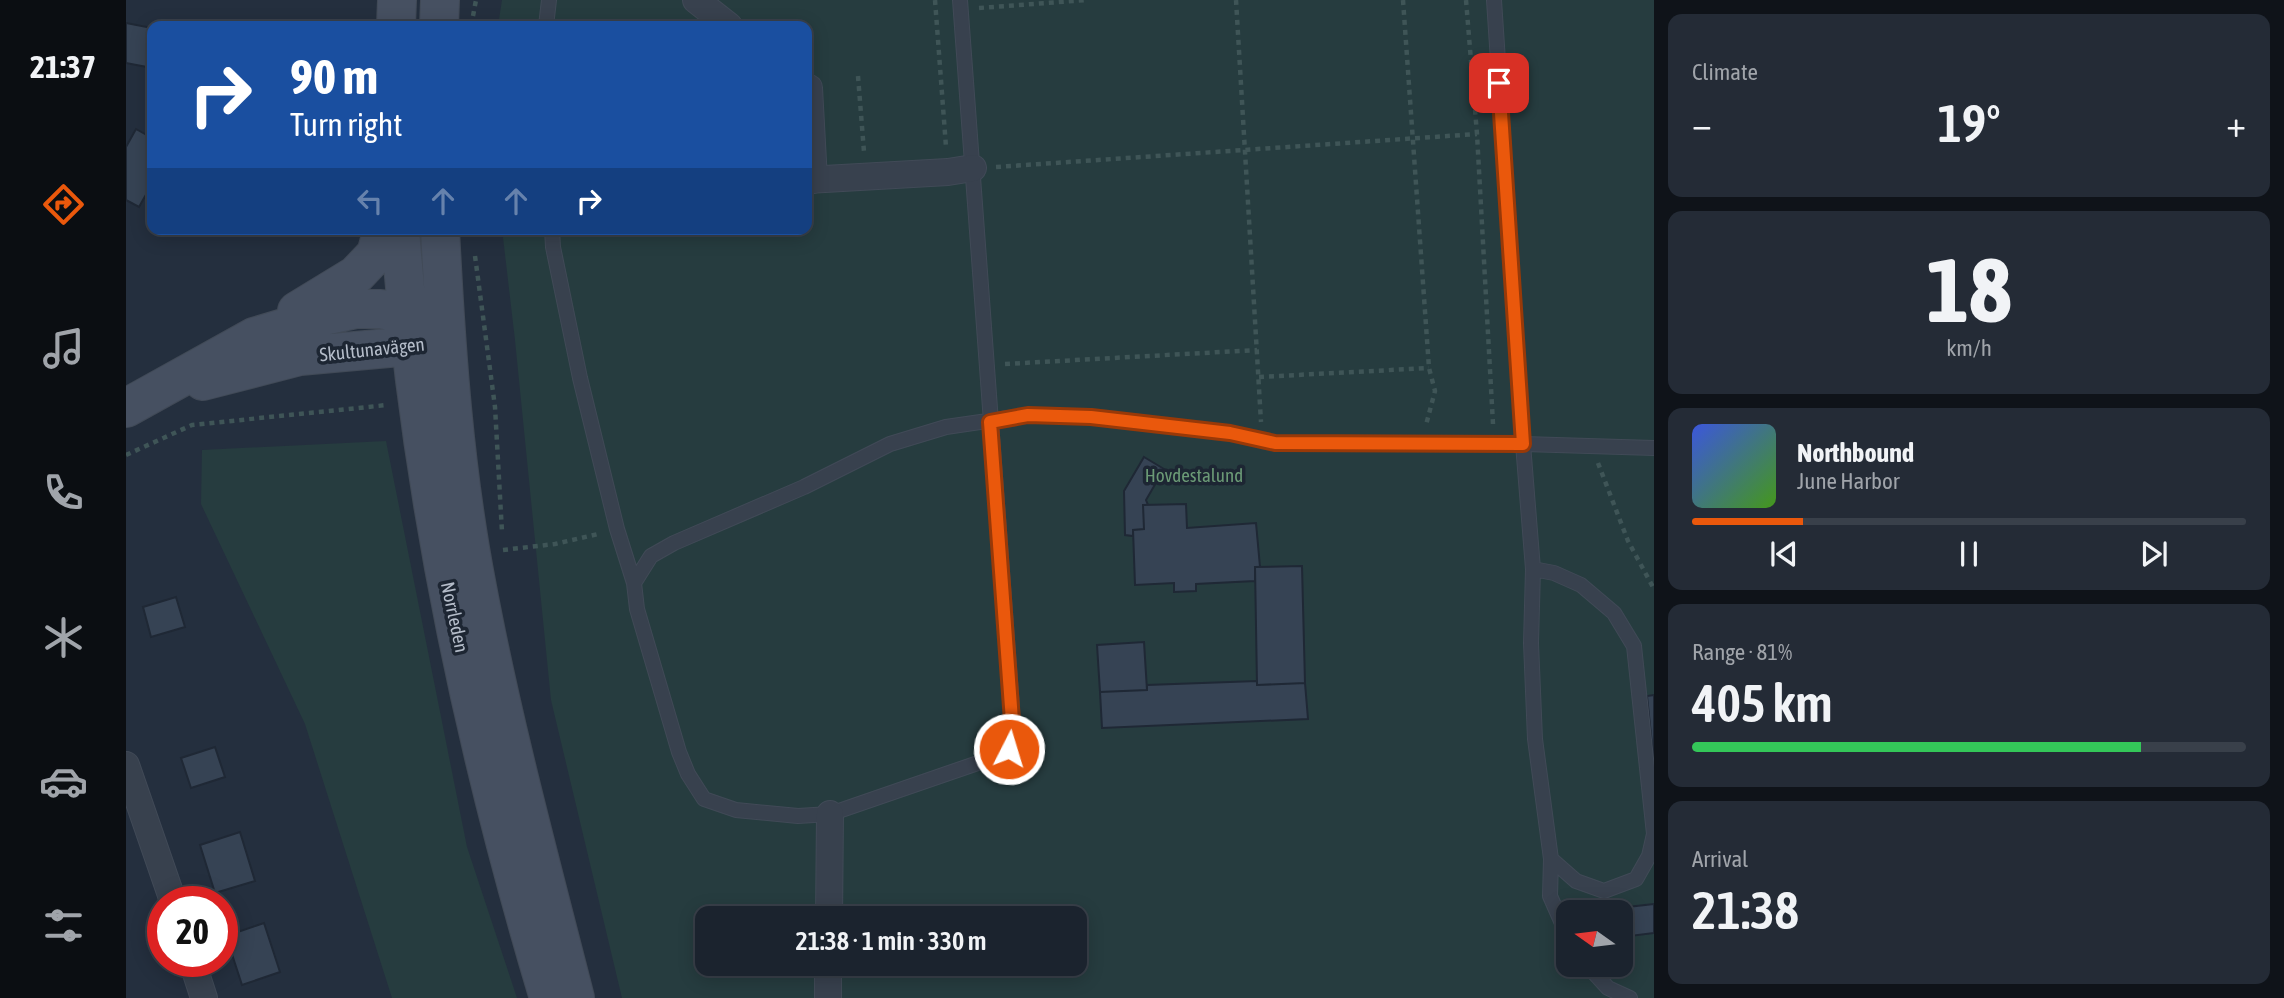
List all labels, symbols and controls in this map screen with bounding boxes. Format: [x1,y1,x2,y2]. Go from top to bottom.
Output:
text: 21:37 [30,48,96,85]
text: 90 m [290,48,378,104]
icon: right [175,49,266,140]
pin [1469,53,1529,113]
text: Climate [1692,59,1758,85]
icon: arrive [1480,64,1518,102]
text: 19° [1937,93,2001,153]
text: − [1692,102,1712,145]
text: + [2226,102,2246,145]
text: Turn right [290,106,403,143]
icon: directions [39,180,88,229]
icon: left [351,182,389,220]
icon: ahead [424,182,462,220]
icon: ahead [497,182,535,220]
icon: right [570,182,608,220]
text: 18 [1926,237,2012,341]
icon: music [39,324,88,373]
street label: Skultunavägen [318,333,426,365]
text: km/h [1946,335,1992,361]
text: Northbound [1797,438,1914,468]
park label: Hovdestalund [1145,464,1243,486]
icon: phone [39,468,88,517]
text: June Harbor [1797,468,1900,494]
icon: previous [1765,535,1803,573]
icon: pause [1950,535,1988,573]
icon: next [2135,535,2173,573]
street label: Norrleden [437,580,473,654]
icon: climate [39,613,88,662]
text: Range · 81% [1692,639,1792,665]
text: 405 km [1692,673,1833,733]
position arrow [972,712,1046,786]
icon: car [39,757,88,806]
text: Arrival [1692,846,1748,872]
text: 21:38 [1692,880,1799,940]
speed limit sign: 20 [147,886,238,977]
north arrow [1556,900,1633,976]
map controls [1556,900,1633,977]
icon: filters [39,901,88,950]
text: 21:38 · 1 min · 330 m [796,926,986,956]

